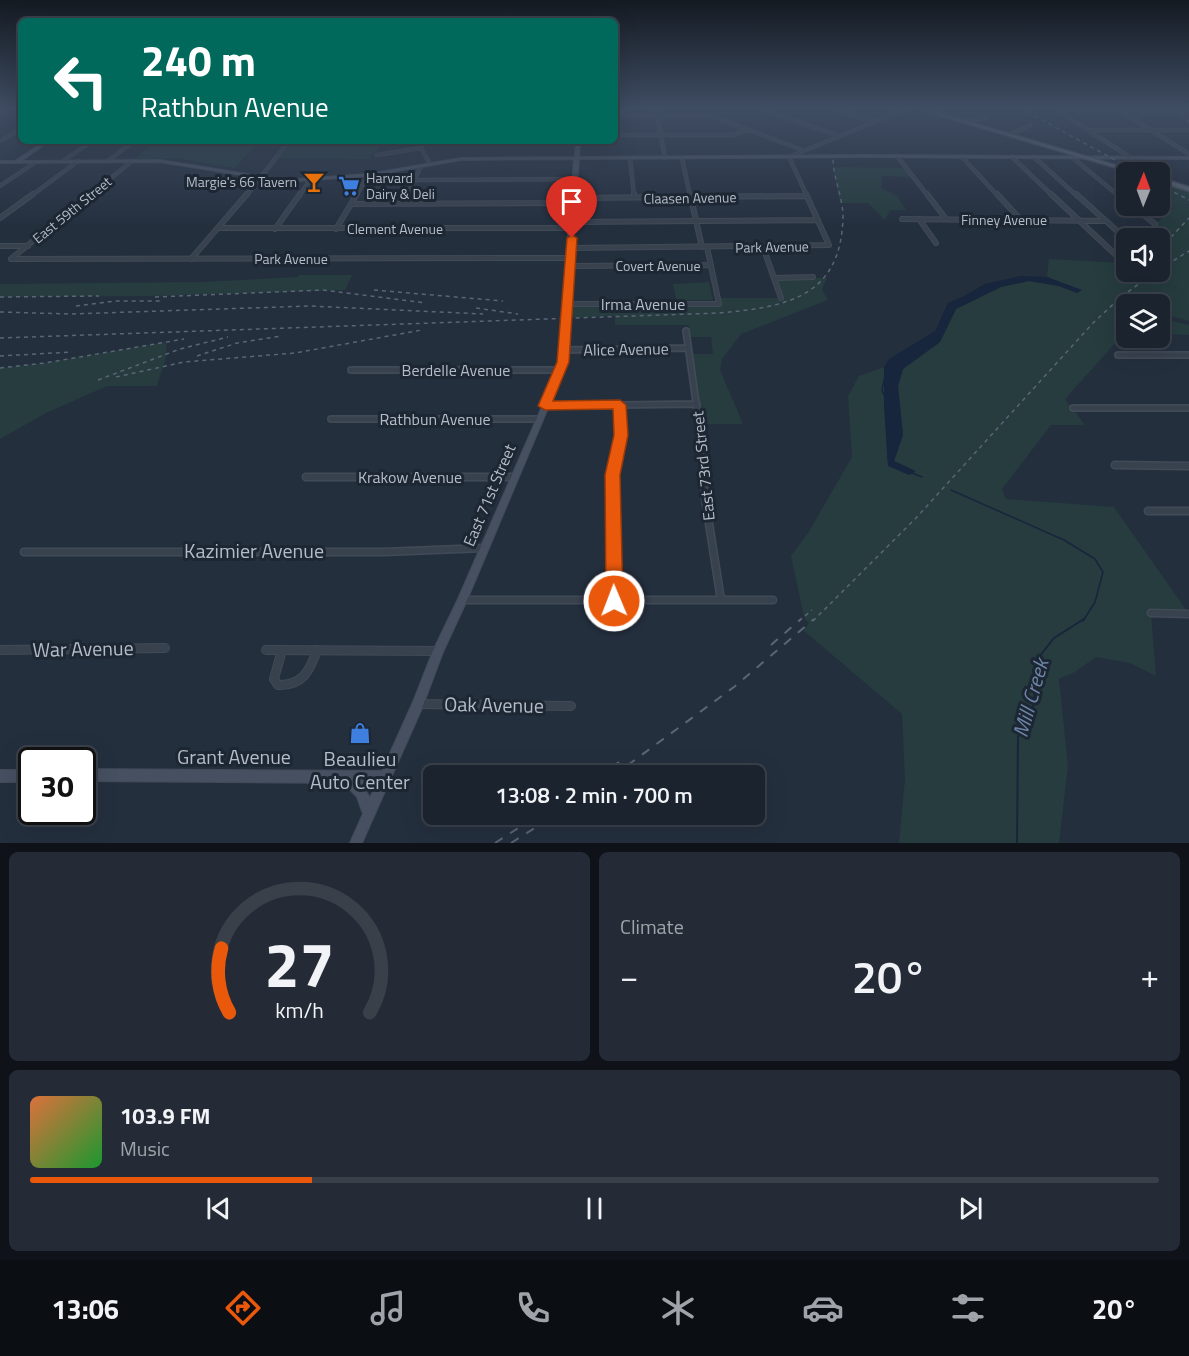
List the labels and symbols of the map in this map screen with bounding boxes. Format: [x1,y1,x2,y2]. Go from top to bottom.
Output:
north arrow [1116,162,1170,216]
place label: Harvard Dairy & Deli [366,167,435,204]
bar icon: Margie's 66 Tavern [302,170,326,194]
street label: East 59th Street [28,171,116,248]
place label: Margie's 66 Tavern [186,171,297,192]
supermarket icon: Harvard Dairy & Deli [337,174,361,198]
pin [546,176,597,238]
street label: Claasen Avenue [643,186,737,209]
street label: Finney Avenue [961,209,1047,230]
street label: Clement Avenue [347,218,443,239]
street label: Park Avenue [735,235,809,258]
street label: Park Avenue [254,248,328,269]
street label: Covert Avenue [615,255,701,276]
street label: Irma Avenue [601,292,685,316]
street label: Alice Avenue [583,336,669,362]
street label: Berdelle Avenue [402,358,510,382]
street label: Rathbun Avenue [379,407,491,431]
street label: East 73rd Street [685,410,721,522]
street label: East 71st Street [457,440,522,550]
street label: Krakow Avenue [358,465,462,489]
street label: Kazimier Avenue [184,535,324,566]
position arrow [582,569,646,633]
street label: War Avenue [32,632,134,665]
water label: Mill Creek [1004,652,1057,741]
street label: Oak Avenue [444,688,544,721]
shop icon: Beaulieu Auto Center [348,721,372,745]
street label: Grant Avenue [177,741,291,772]
place label: Beaulieu Auto Center [310,743,410,797]
speed limit sign: 30 [18,747,96,825]

